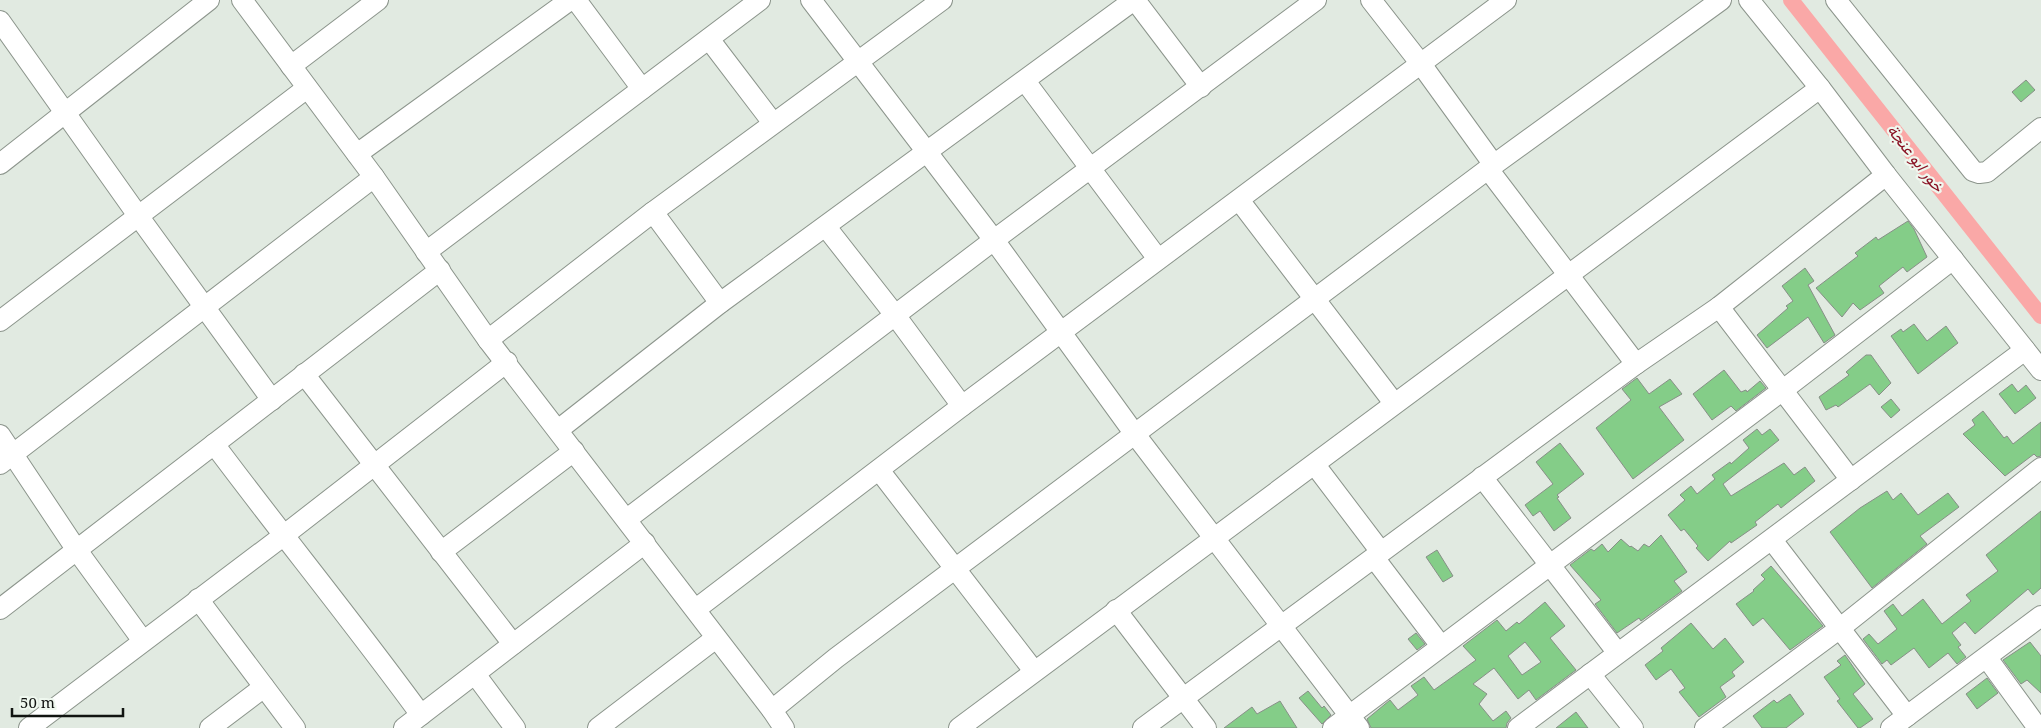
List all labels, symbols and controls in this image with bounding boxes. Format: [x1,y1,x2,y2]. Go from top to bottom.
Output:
water label: خور ابو عنجة [1883,120,1950,197]
scale bar [12,686,124,718]
text: 50 m [20,692,55,712]

